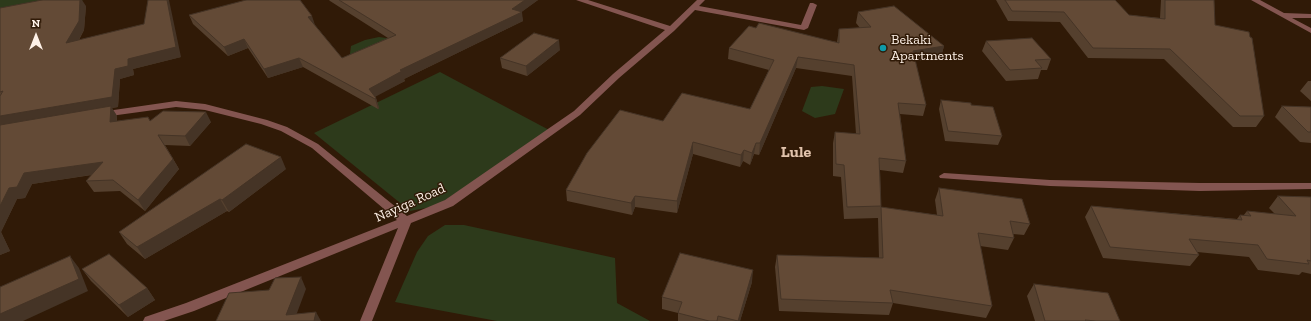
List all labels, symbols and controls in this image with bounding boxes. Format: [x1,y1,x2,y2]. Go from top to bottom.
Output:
north arrow [16,16,56,56]
text: N [32,17,40,30]
place label: Bekaki Apartments [891,32,964,64]
marker: Bekaki Apartments [878,43,888,53]
district label: Lule [781,142,811,162]
street label: Nayiga Road [372,180,448,226]

